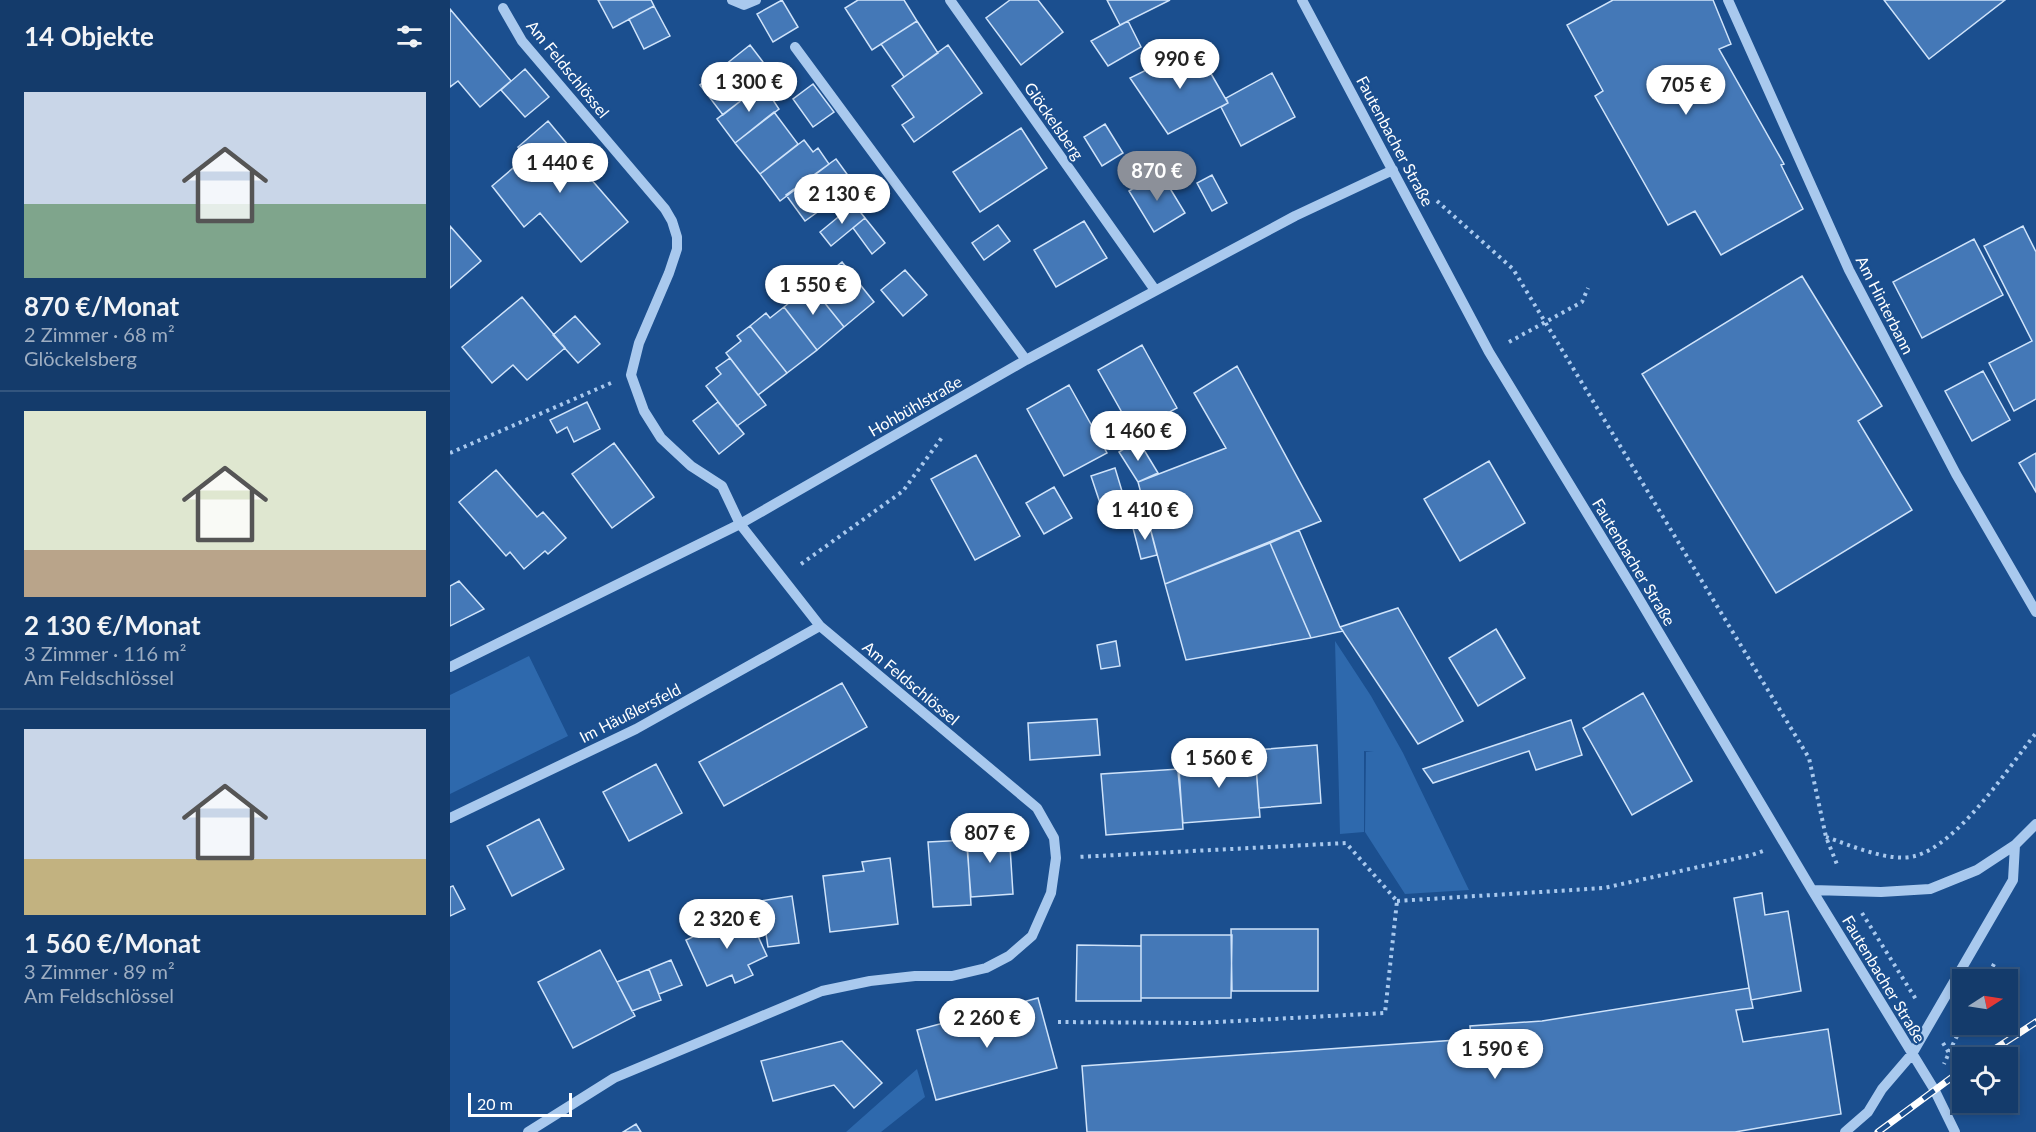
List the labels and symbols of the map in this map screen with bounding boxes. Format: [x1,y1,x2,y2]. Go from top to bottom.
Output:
street label: Am Feldschlössel [523,16,614,121]
pin: 990 € [1138,39,1222,90]
pin: 1 300 € [694,62,804,113]
pin: 705 € [1644,65,1728,116]
street label: Fautenbacher Straße [1353,72,1438,209]
street label: Glöckelsberg [1021,78,1088,163]
pin: 1 440 € [505,143,615,194]
pin: 870 € [1115,151,1199,202]
pin: 2 130 € [787,174,897,225]
street label: Am Hinterbann [1853,253,1918,357]
pin: 1 550 € [758,265,868,316]
street label: Hohbühlstraße [865,371,965,440]
pin: 1 460 € [1083,411,1193,462]
pin: 1 410 € [1090,490,1200,541]
street label: Fautenbacher Straße [1589,495,1680,629]
street label: Am Feldschlössel [859,637,963,728]
street label: Im Häußlersfeld [576,679,684,746]
pin: 1 560 € [1164,738,1274,789]
pin: 807 € [948,813,1032,864]
pin: 2 320 € [672,899,782,950]
street label: Fautenbacher Straße [1839,912,1930,1046]
north arrow [1952,969,2018,1035]
pin: 2 260 € [932,998,1042,1049]
pin: 1 590 € [1440,1029,1550,1080]
scale bar [468,1090,572,1118]

